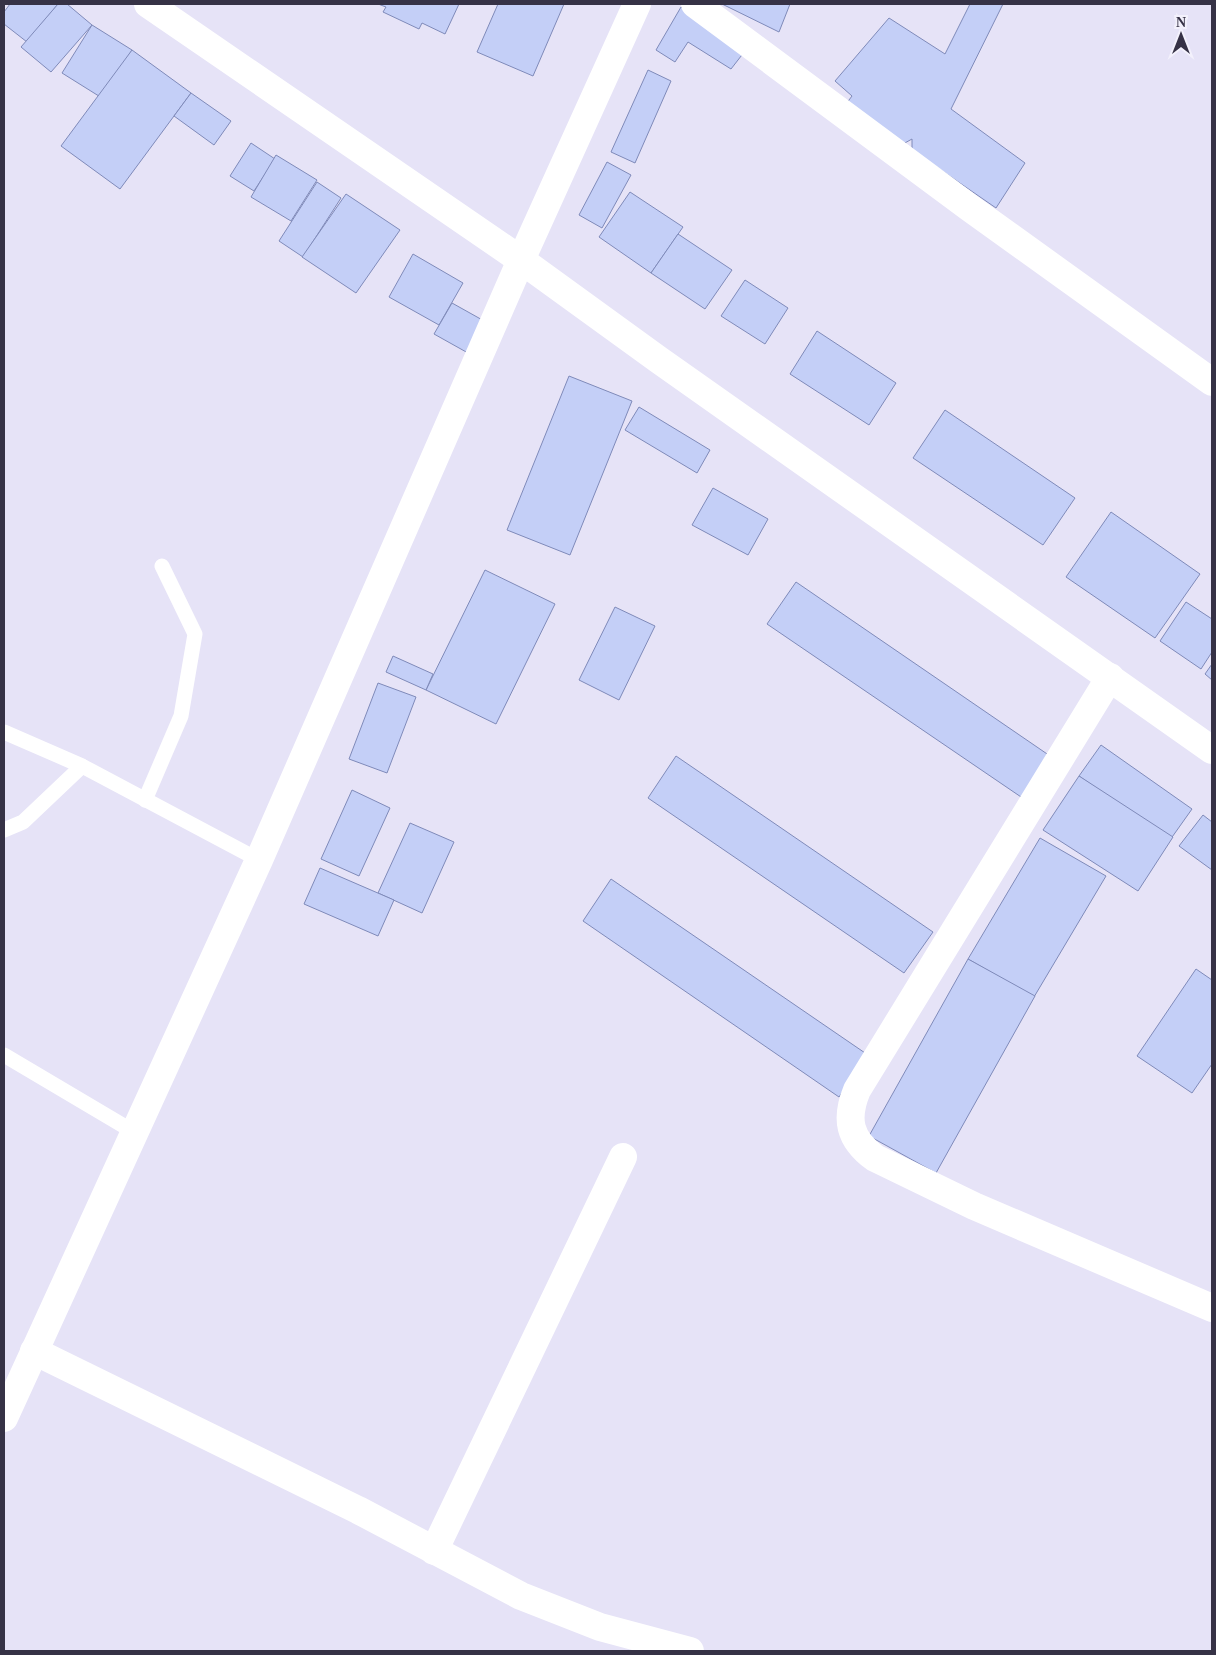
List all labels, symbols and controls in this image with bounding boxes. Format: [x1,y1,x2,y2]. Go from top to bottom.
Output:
north arrow [1156,10,1206,60]
text: N [1176,15,1186,30]

